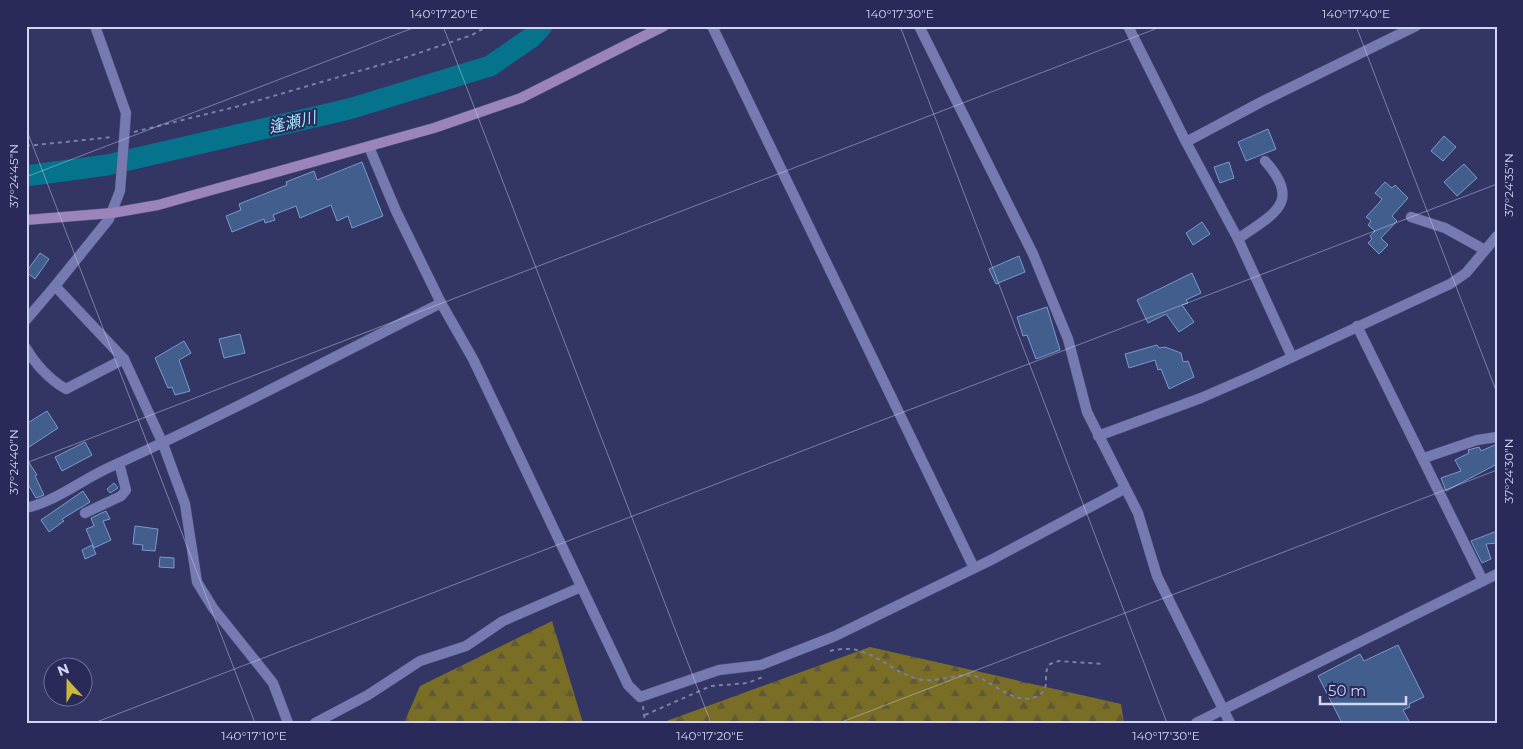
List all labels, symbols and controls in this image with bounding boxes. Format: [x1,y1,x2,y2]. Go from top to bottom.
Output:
text: 140°17'20"E [410,6,478,21]
text: 140°17'30"E [866,6,934,21]
text: 140°17'40"E [1322,6,1390,21]
water label: 逢瀬川 [267,107,320,137]
text: 37°24'45"N [6,144,21,208]
text: 37°24'35"N [1501,153,1516,217]
text: 37°24'40"N [6,429,21,495]
text: 37°24'30"N [1501,439,1516,503]
north arrow [42,656,92,706]
text: N [55,659,72,680]
scale bar [1320,674,1407,706]
text: 50 m [1328,681,1366,700]
text: 140°17'10"E [221,728,287,743]
text: 140°17'20"E [676,728,744,743]
text: 140°17'30"E [1132,728,1200,743]

